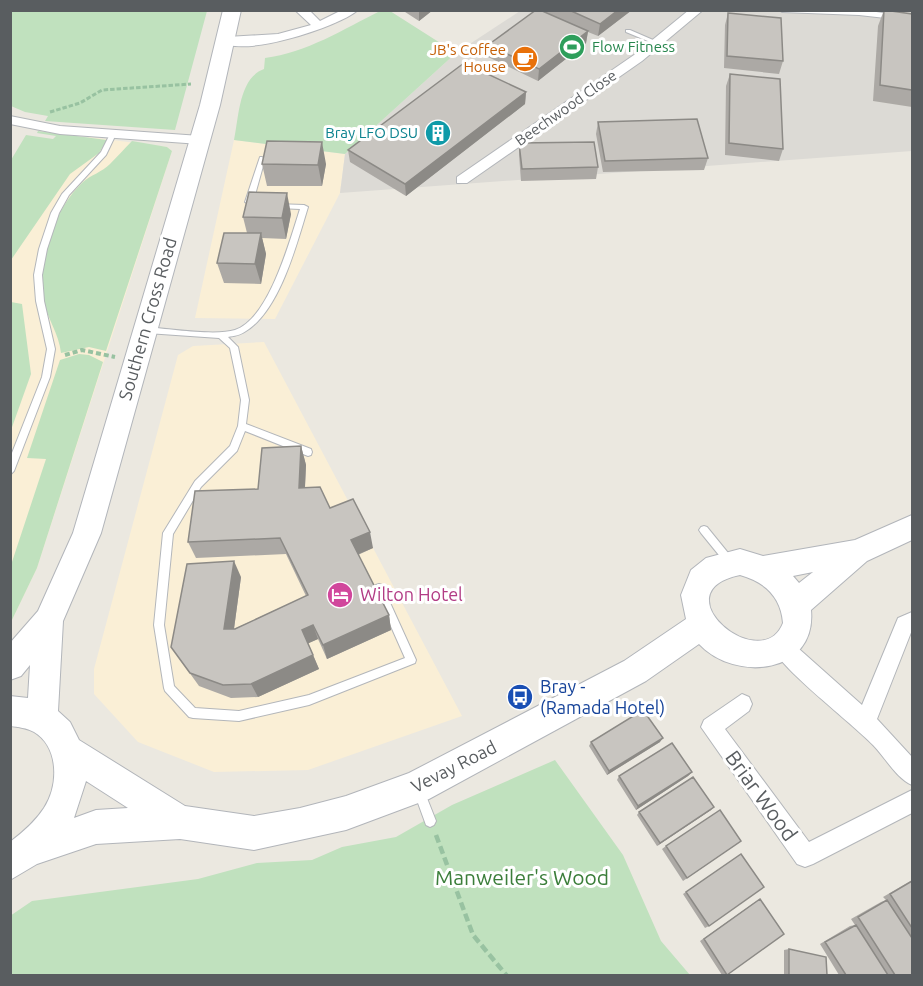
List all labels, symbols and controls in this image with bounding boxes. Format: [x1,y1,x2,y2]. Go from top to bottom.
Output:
sports icon: Flow Fitness [557,32,587,62]
place label: Flow Fitness [592,38,675,55]
place label: JB's Coffee House [430,41,506,75]
cafe icon: JB's Coffee House [510,44,540,74]
street label: Beechwood Close [512,66,620,149]
building icon: Bray LFO DSU [423,118,453,148]
place label: Bray LFO DSU [325,124,418,141]
street label: Southern Cross Road [114,235,180,402]
hotel icon: Wilton Hotel [325,580,355,610]
place label: Wilton Hotel [360,584,463,604]
place label: Bray - (Ramada Hotel) [540,676,665,718]
bus stop icon: Bray - (Ramada Hotel) [505,682,535,712]
street label: Vevay Road [408,736,500,796]
street label: Briar Wood [721,746,803,845]
park label: Manweiler's Wood [435,865,609,889]

